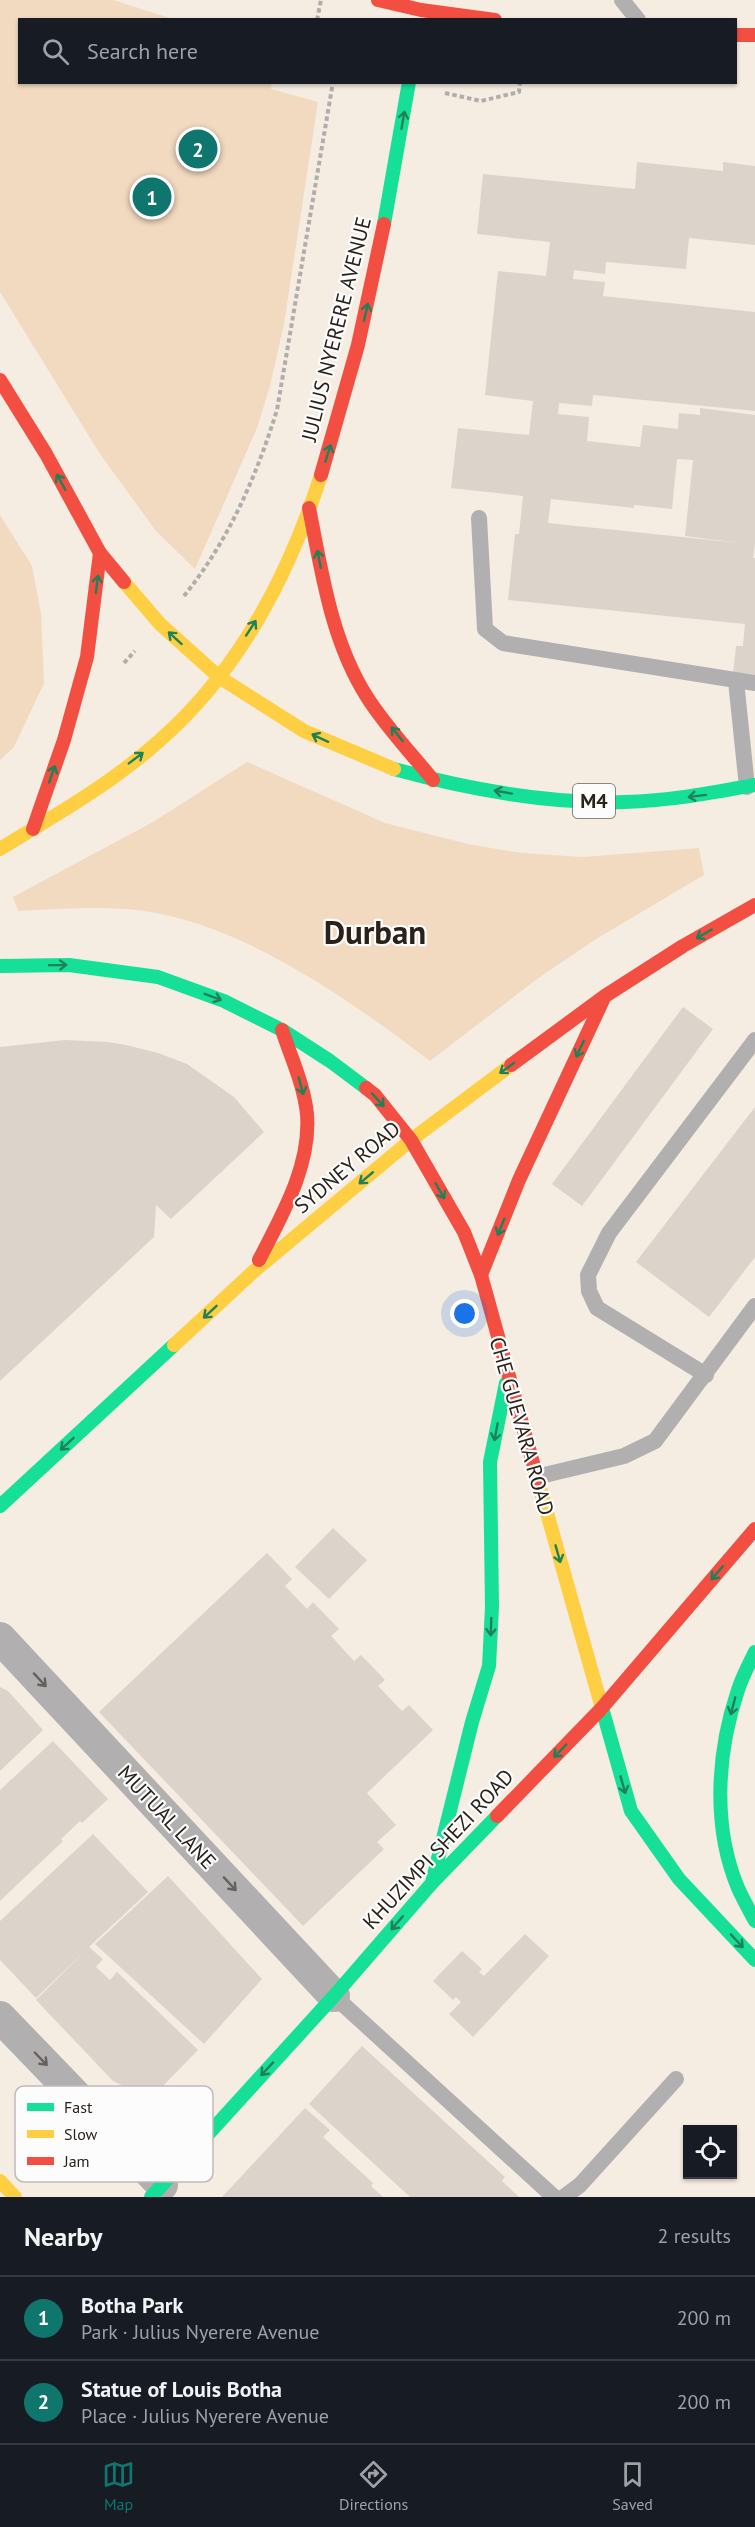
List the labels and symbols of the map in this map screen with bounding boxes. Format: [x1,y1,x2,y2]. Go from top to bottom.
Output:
one-way arrow [397,111,408,131]
pin: 2 [178,126,218,172]
pin: 1 [132,174,172,220]
street label: JULIUS NYERERE AVENUE [295,214,377,445]
one-way arrow [361,303,373,322]
one-way arrow [323,444,334,463]
one-way arrow [55,473,66,491]
one-way arrow [313,550,324,569]
one-way arrow [91,575,102,595]
one-way arrow [246,620,258,637]
one-way arrow [168,631,183,645]
one-way arrow [390,727,403,743]
one-way arrow [311,732,329,743]
one-way arrow [127,752,143,765]
one-way arrow [48,765,59,783]
road number: M4 [573,784,615,818]
one-way arrow [494,786,514,797]
one-way arrow [688,790,708,801]
district label: Durban [324,910,426,953]
one-way arrow [696,928,713,940]
one-way arrow [48,959,68,971]
one-way arrow [203,993,222,1004]
one-way arrow [574,1040,586,1058]
one-way arrow [500,1062,516,1074]
one-way arrow [296,1076,307,1095]
one-way arrow [371,1092,385,1107]
street label: SYDNEY ROAD [288,1115,406,1219]
one-way arrow [358,1171,374,1184]
one-way arrow [434,1182,446,1199]
one-way arrow [495,1217,506,1236]
your location [450,1299,479,1328]
one-way arrow [203,1305,218,1319]
street label: CHE GUEVARA ROAD [484,1334,560,1518]
one-way arrow [490,1422,501,1442]
one-way arrow [59,1437,74,1451]
one-way arrow [552,1544,564,1563]
one-way arrow [710,1565,724,1580]
one-way arrow [485,1616,496,1636]
one-way arrow [33,1673,47,1688]
one-way arrow [727,1696,739,1715]
one-way arrow [553,1743,567,1758]
street label: MUTUAL LANE [112,1759,222,1875]
street label: KHUZIMPI SHEZI ROAD [357,1763,519,1935]
one-way arrow [618,1775,629,1794]
one-way arrow [223,1877,237,1892]
one-way arrow [390,1915,404,1930]
one-way arrow [730,1933,744,1948]
one-way arrow [33,2051,47,2066]
one-way arrow [260,2061,274,2076]
legend [15,2086,213,2182]
text: Fast [64,2097,93,2117]
text: Slow [64,2124,98,2144]
text: Jam [63,2151,90,2171]

